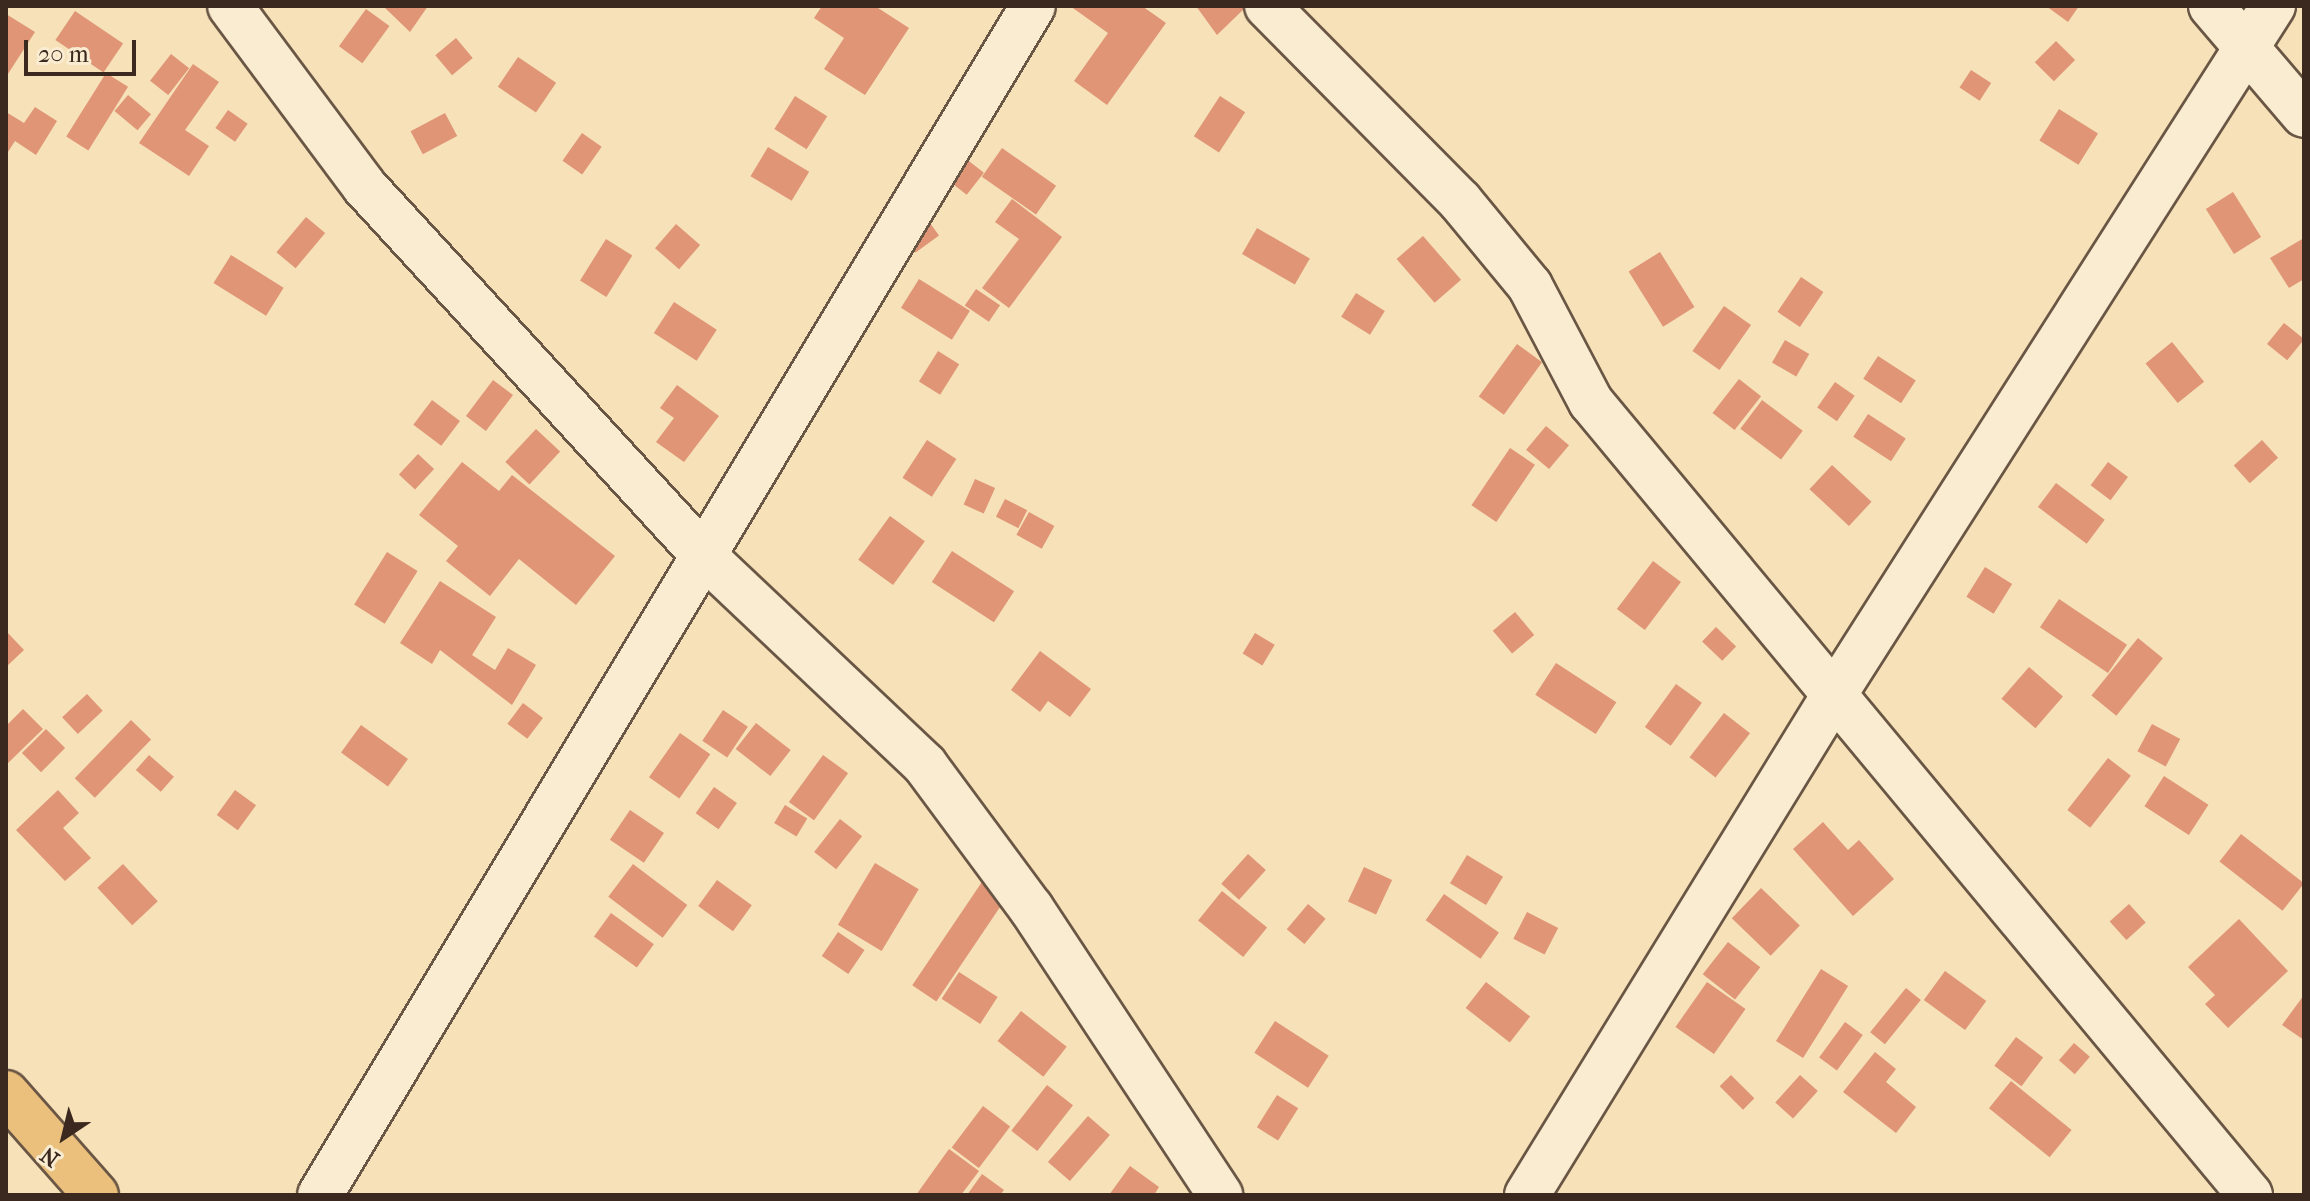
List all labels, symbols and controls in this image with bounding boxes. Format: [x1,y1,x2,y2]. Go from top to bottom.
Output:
scale bar [28,24,140,74]
text: 20 m [38,40,89,68]
north arrow [24,1097,104,1177]
text: N [36,1141,65,1172]

